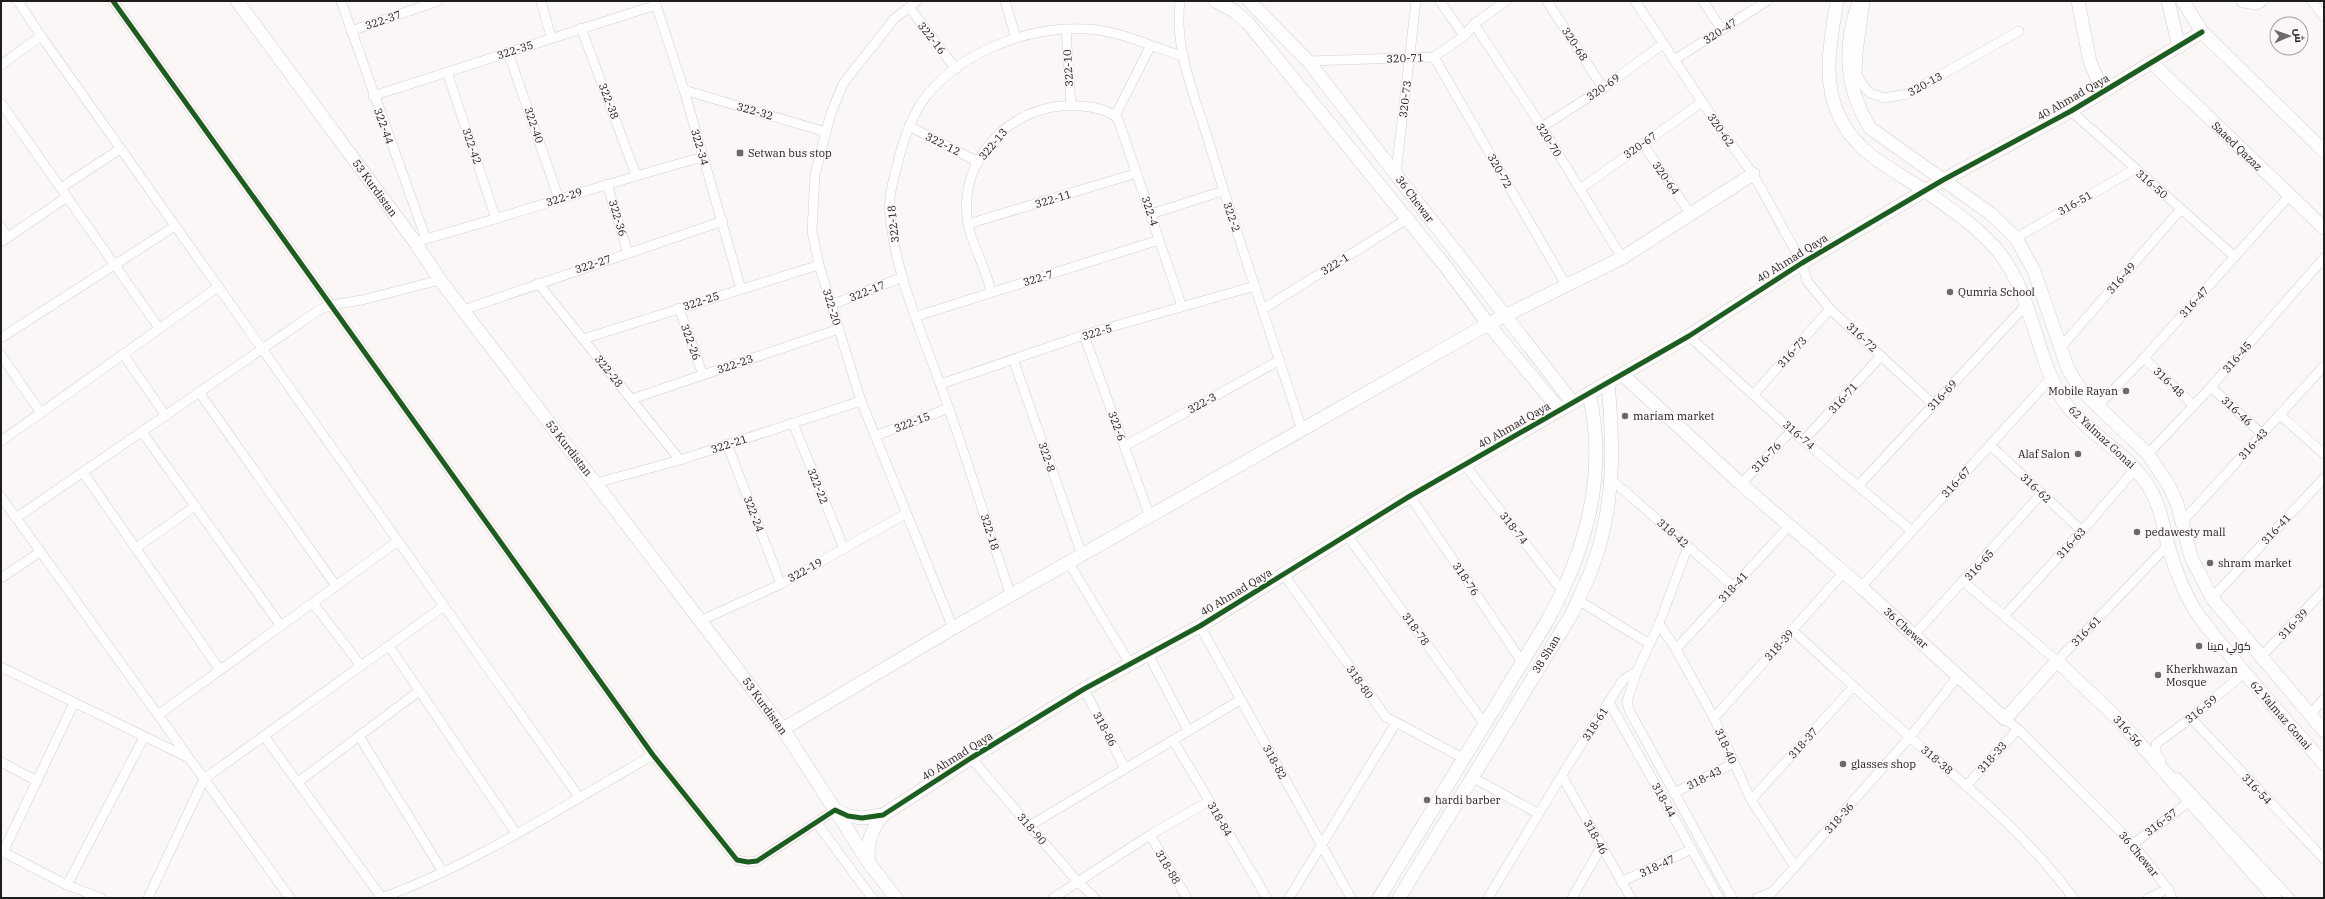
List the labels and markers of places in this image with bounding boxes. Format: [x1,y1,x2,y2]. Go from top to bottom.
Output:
place label: Setwan bus stop [748,146,832,160]
marker: Setwan bus stop [735,148,745,158]
place label: Qumria School [1958,285,2035,299]
marker: Qumria School [1945,287,1955,297]
place label: Mobile Rayan [2048,384,2118,398]
marker: Mobile Rayan [2121,386,2131,396]
place label: mariam market [1633,409,1714,423]
marker: mariam market [1620,411,1630,421]
place label: Alaf Salon [2018,447,2070,461]
marker: Alaf Salon [2073,449,2083,459]
place label: pedawesty mall [2145,525,2226,539]
marker: pedawesty mall [2132,527,2142,537]
place label: shram market [2218,556,2292,570]
marker: shram market [2205,558,2215,568]
place label: كولي مينا [2207,639,2251,655]
marker: كولي مينا [2194,641,2204,651]
place label: Kherkhwazan Mosque [2166,662,2238,689]
marker: Kherkhwazan Mosque [2153,670,2163,680]
place label: glasses shop [1851,757,1916,771]
marker: glasses shop [1838,759,1848,769]
place label: hardi barber [1435,793,1501,807]
marker: hardi barber [1422,795,1432,805]

